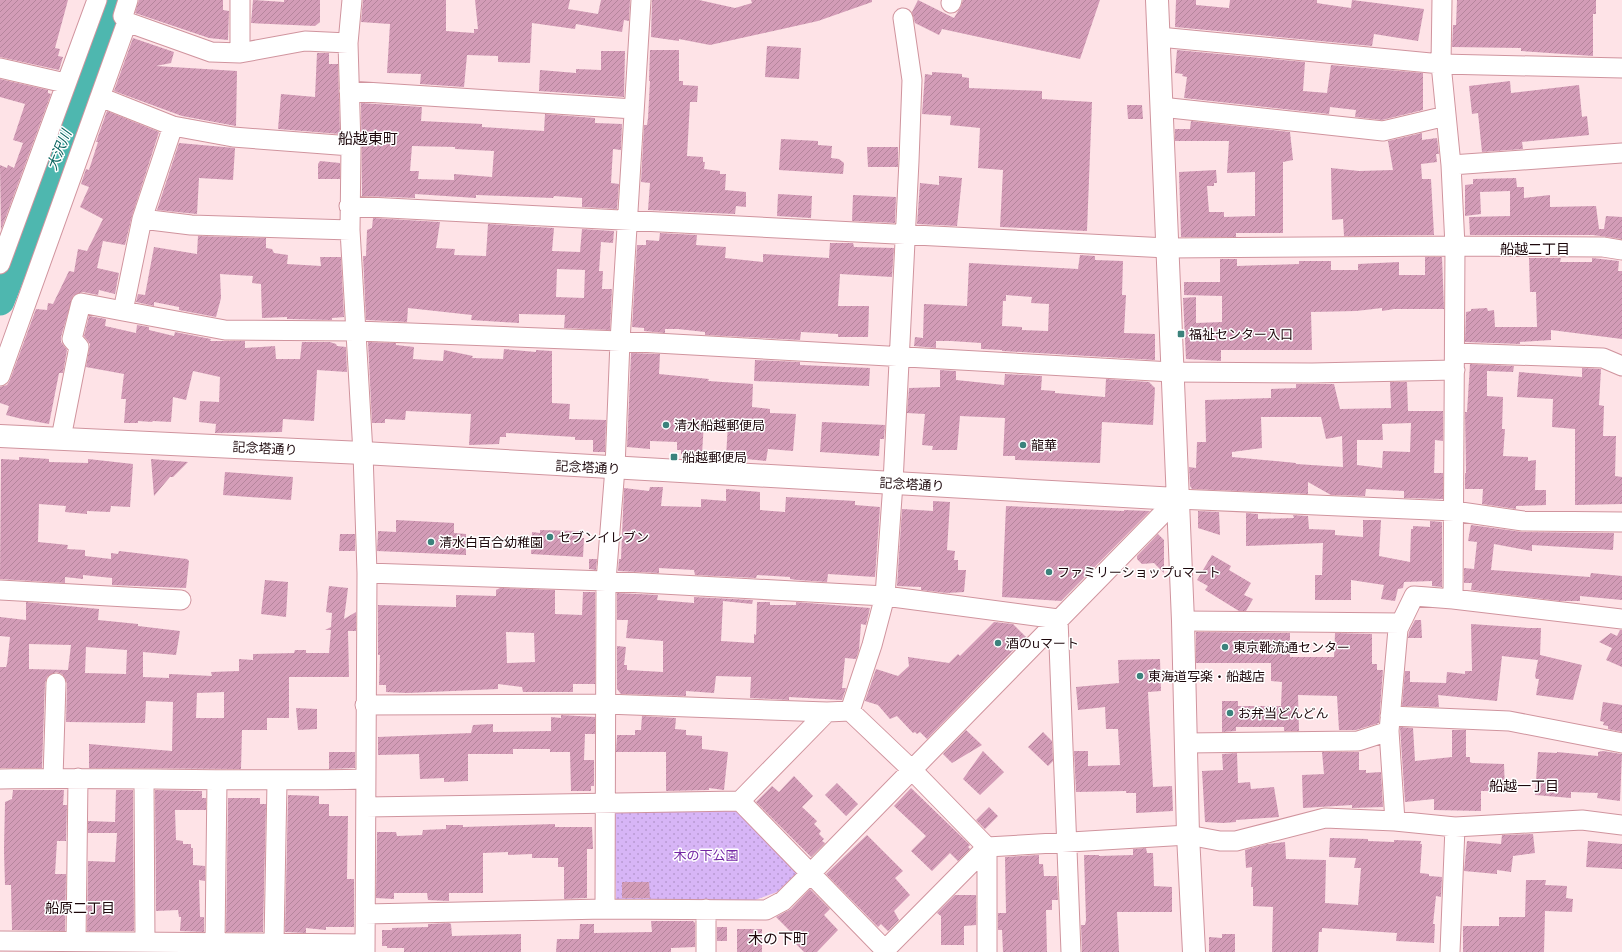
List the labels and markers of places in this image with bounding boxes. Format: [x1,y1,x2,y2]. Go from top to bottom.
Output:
place label: 福祉センター入口 [1189,325,1293,343]
marker: 福祉センター入口 [1176,329,1186,339]
place label: 清水船越郵便局 [674,416,765,434]
marker: 清水船越郵便局 [661,420,671,430]
place label: 龍華 [1031,436,1057,454]
marker: 龍華 [1018,440,1028,450]
place label: 船越郵便局 [682,448,747,466]
marker: 船越郵便局 [669,452,679,462]
place label: セブンイレブン [558,528,649,546]
marker: セブンイレブン [545,532,555,542]
place label: 清水白百合幼稚園 [439,533,543,551]
marker: 清水白百合幼稚園 [426,537,436,547]
place label: ファミリーショップuマート [1057,563,1221,581]
marker: ファミリーショップuマート [1044,567,1054,577]
place label: 酒のuマート [1006,634,1079,652]
marker: 酒のuマート [993,638,1003,648]
place label: 東京靴流通センター [1233,638,1350,656]
marker: 東京靴流通センター [1220,642,1230,652]
place label: 東海道写楽・船越店 [1148,667,1265,685]
marker: 東海道写楽・船越店 [1135,671,1145,681]
place label: お弁当どんどん [1238,704,1329,722]
marker: お弁当どんどん [1225,708,1235,718]

